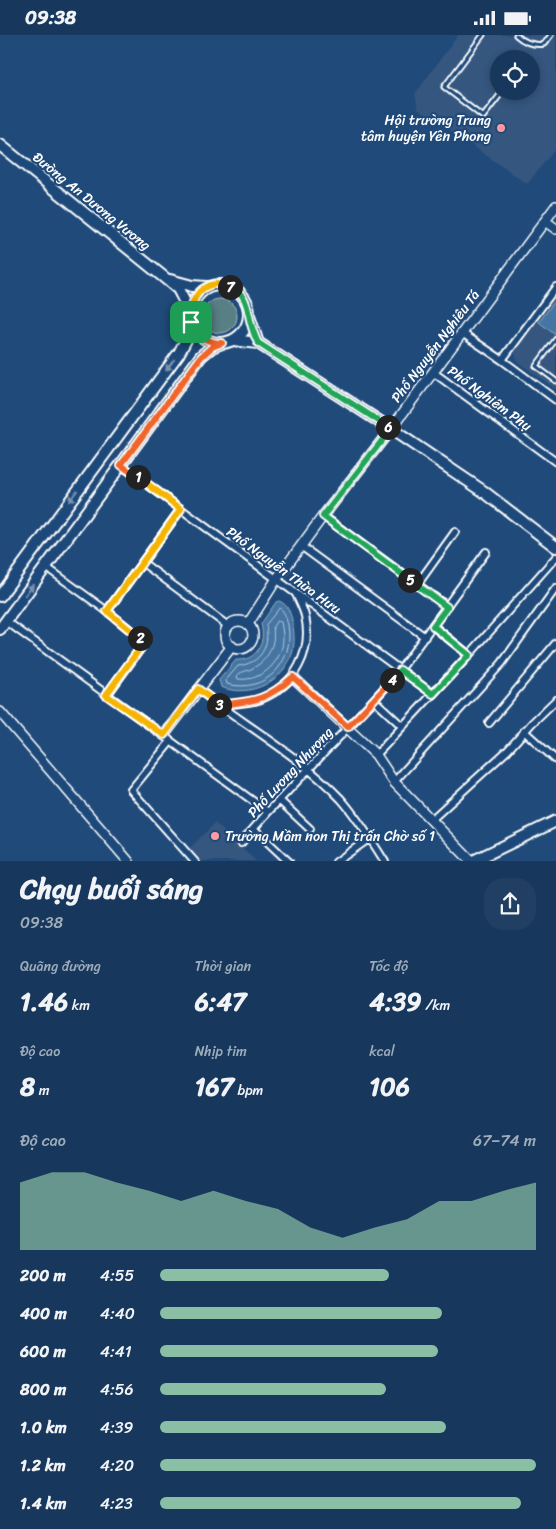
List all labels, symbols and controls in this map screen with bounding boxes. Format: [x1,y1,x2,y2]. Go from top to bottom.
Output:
text: 09:38 [25,1,76,34]
map controls [490,50,540,100]
button: locate [490,50,540,100]
place label: Hội trường Trung tâm huyện Yên Phong [361,108,491,149]
marker: Hội trường Trung tâm huyện Yên Phong [495,122,507,134]
street label: Đường An Dương Vương [27,146,157,257]
pin: 7 [218,275,242,299]
text: 7 [227,275,235,300]
street label: Phố Nguyễn Nghiêu Tá [384,284,486,408]
pin [170,301,212,343]
icon: arrive [177,308,205,336]
one-way arrow [165,358,175,372]
street label: Phố Nghiêm Phụ [442,359,538,438]
pin: 6 [376,415,400,439]
text: 6 [385,415,392,440]
pin: 1 [126,465,150,489]
text: 1 [135,465,142,490]
one-way arrow [68,489,78,503]
street label: Phố Nguyễn Thừa Hưu [221,520,347,621]
pin: 5 [398,567,422,593]
text: 5 [406,568,415,593]
one-way arrow [23,584,34,597]
pin: 2 [128,625,152,651]
text: 2 [136,626,145,651]
pin: 4 [380,667,404,693]
text: 4 [388,668,397,693]
pin: 3 [206,693,232,717]
text: 3 [216,693,223,718]
street label: Phố Lương Nhượng [241,721,339,824]
place label: Trường Mầm non Thị trấn Chờ số 1 [225,824,435,849]
marker: Trường Mầm non Thị trấn Chờ số 1 [209,830,221,842]
text: Chạy buổi sáng [20,864,203,913]
button: share [484,878,536,930]
text: 09:38 [20,908,63,937]
text: Quãng đường [20,954,101,979]
text: Thời gian [195,954,251,979]
text: Tốc độ [369,954,408,979]
text: 1.46 [20,979,68,1024]
text: 6:47 [195,979,246,1024]
text: 4:39 [369,979,422,1024]
text: km [68,993,90,1018]
text: /km [422,993,450,1018]
text: Độ cao [20,1039,60,1064]
text: Nhịp tim [195,1039,247,1064]
text: kcal [369,1039,395,1064]
text: 8 [20,1064,35,1109]
text: 167 [195,1064,234,1109]
text: 106 [369,1064,410,1109]
text: m [35,1078,49,1103]
text: bpm [234,1078,263,1103]
text: Độ cao [20,1126,66,1155]
text: 67–74 m [473,1126,536,1155]
text: 200 m [20,1261,66,1290]
text: 4:55 [100,1261,134,1290]
text: 400 m [20,1299,67,1328]
text: 4:40 [100,1299,135,1328]
text: 600 m [20,1337,66,1366]
text: 4:41 [100,1337,132,1366]
text: 800 m [20,1375,66,1404]
text: 4:56 [100,1375,134,1404]
text: 1.0 km [20,1413,67,1442]
text: 4:39 [100,1413,133,1442]
text: 1.2 km [20,1451,66,1480]
text: 4:20 [100,1451,134,1480]
text: 1.4 km [20,1489,67,1518]
text: 4:23 [100,1489,133,1518]

